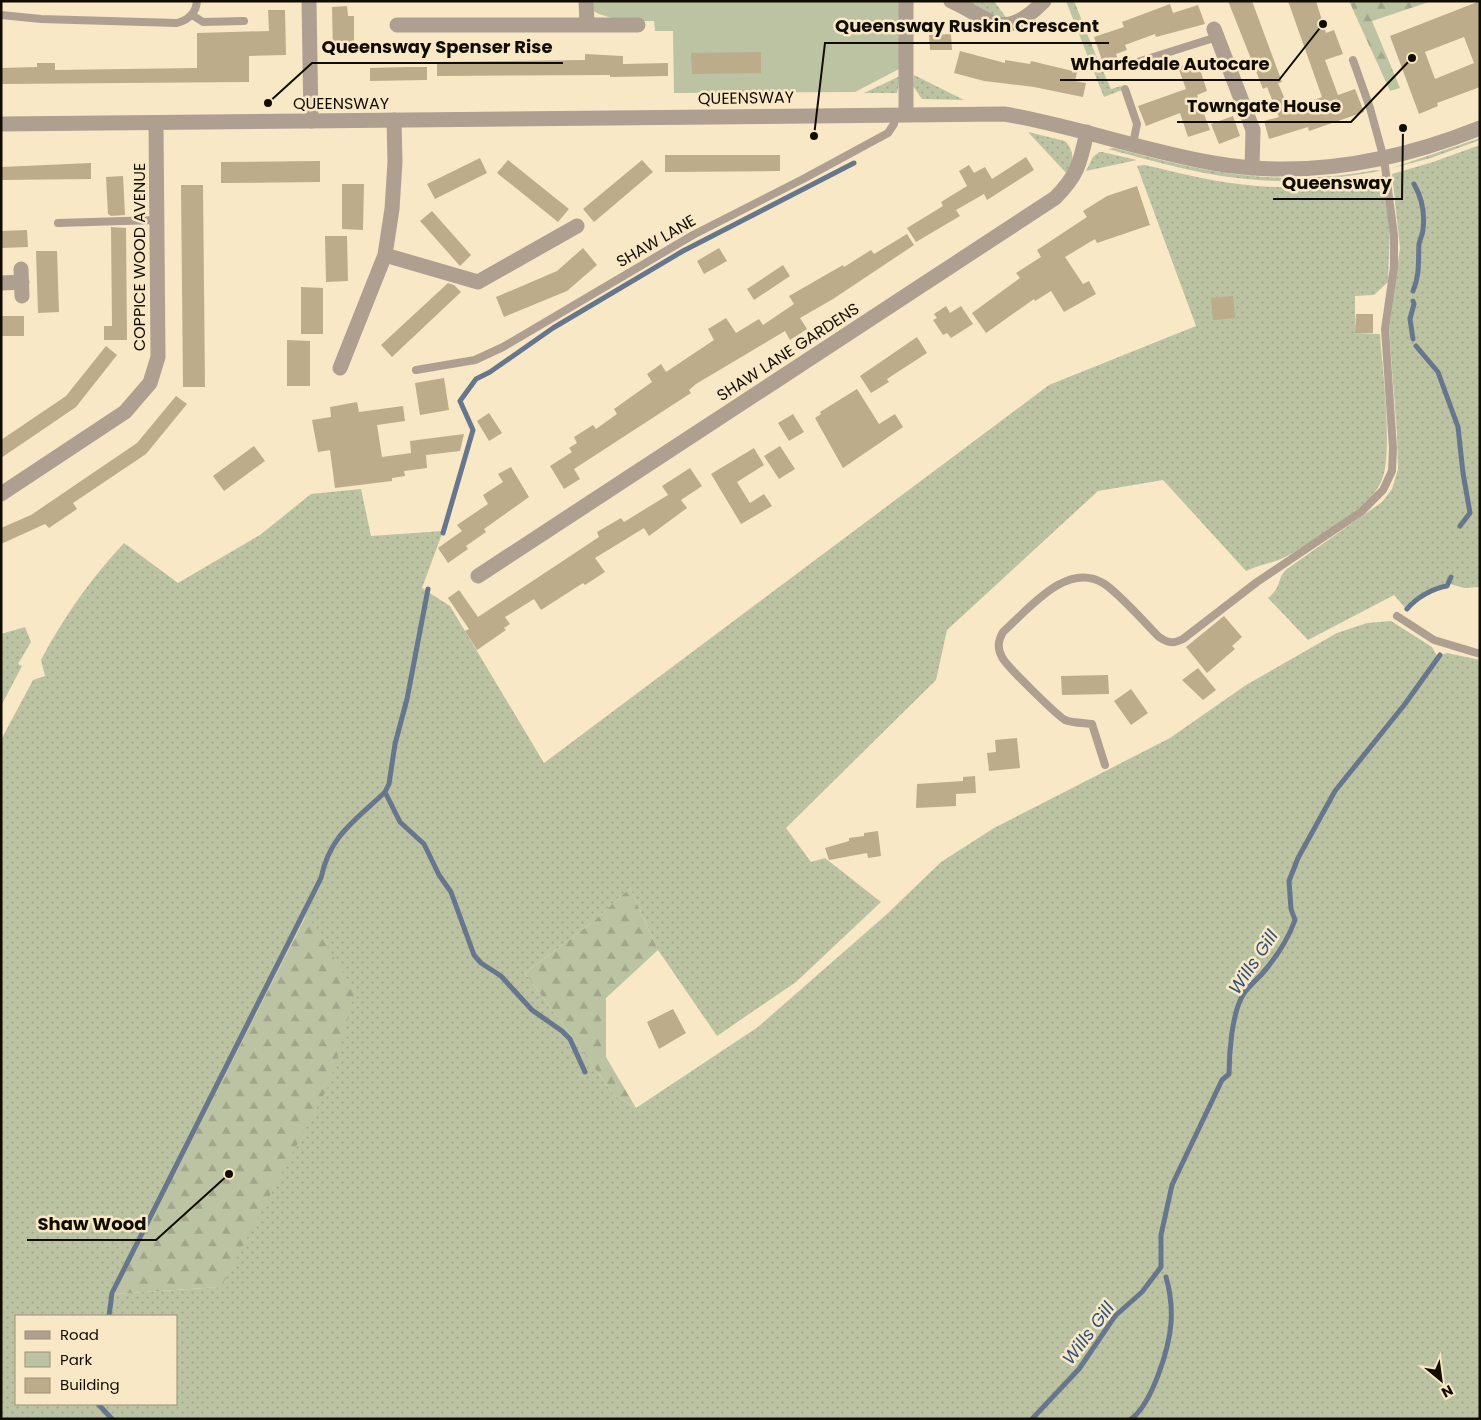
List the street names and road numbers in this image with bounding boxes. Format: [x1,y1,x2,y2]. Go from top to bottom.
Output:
street label: QUEENSWAY [698,86,795,110]
street label: QUEENSWAY [293,92,390,115]
street label: COPPICE WOOD AVENUE [128,163,151,351]
street label: SHAW LANE [612,209,700,273]
street label: SHAW LANE GARDENS [712,297,864,407]

